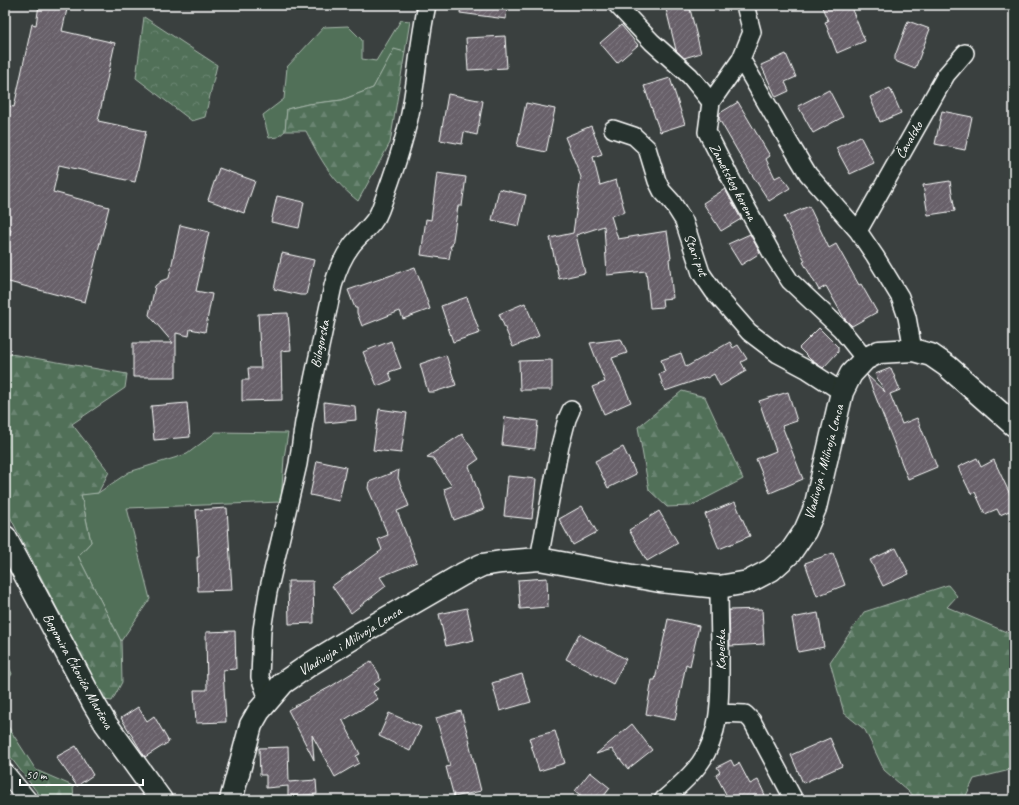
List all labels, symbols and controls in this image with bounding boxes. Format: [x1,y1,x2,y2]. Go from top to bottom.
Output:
street label: Čavalsko [892,118,927,162]
street label: Zametskog korena [706,140,761,225]
street label: Stari put [680,231,712,280]
street label: Bilogorska [307,318,334,369]
street label: Vladivoja i Milivoja Lenca [801,401,848,521]
street label: Vladivoja i Milivoja Lenca [295,602,406,679]
street label: Bogomira Ćikovića Marčeva [39,610,118,733]
street label: Kapelska [712,629,729,670]
scale bar [20,761,143,787]
text: 50 m [26,767,48,783]

